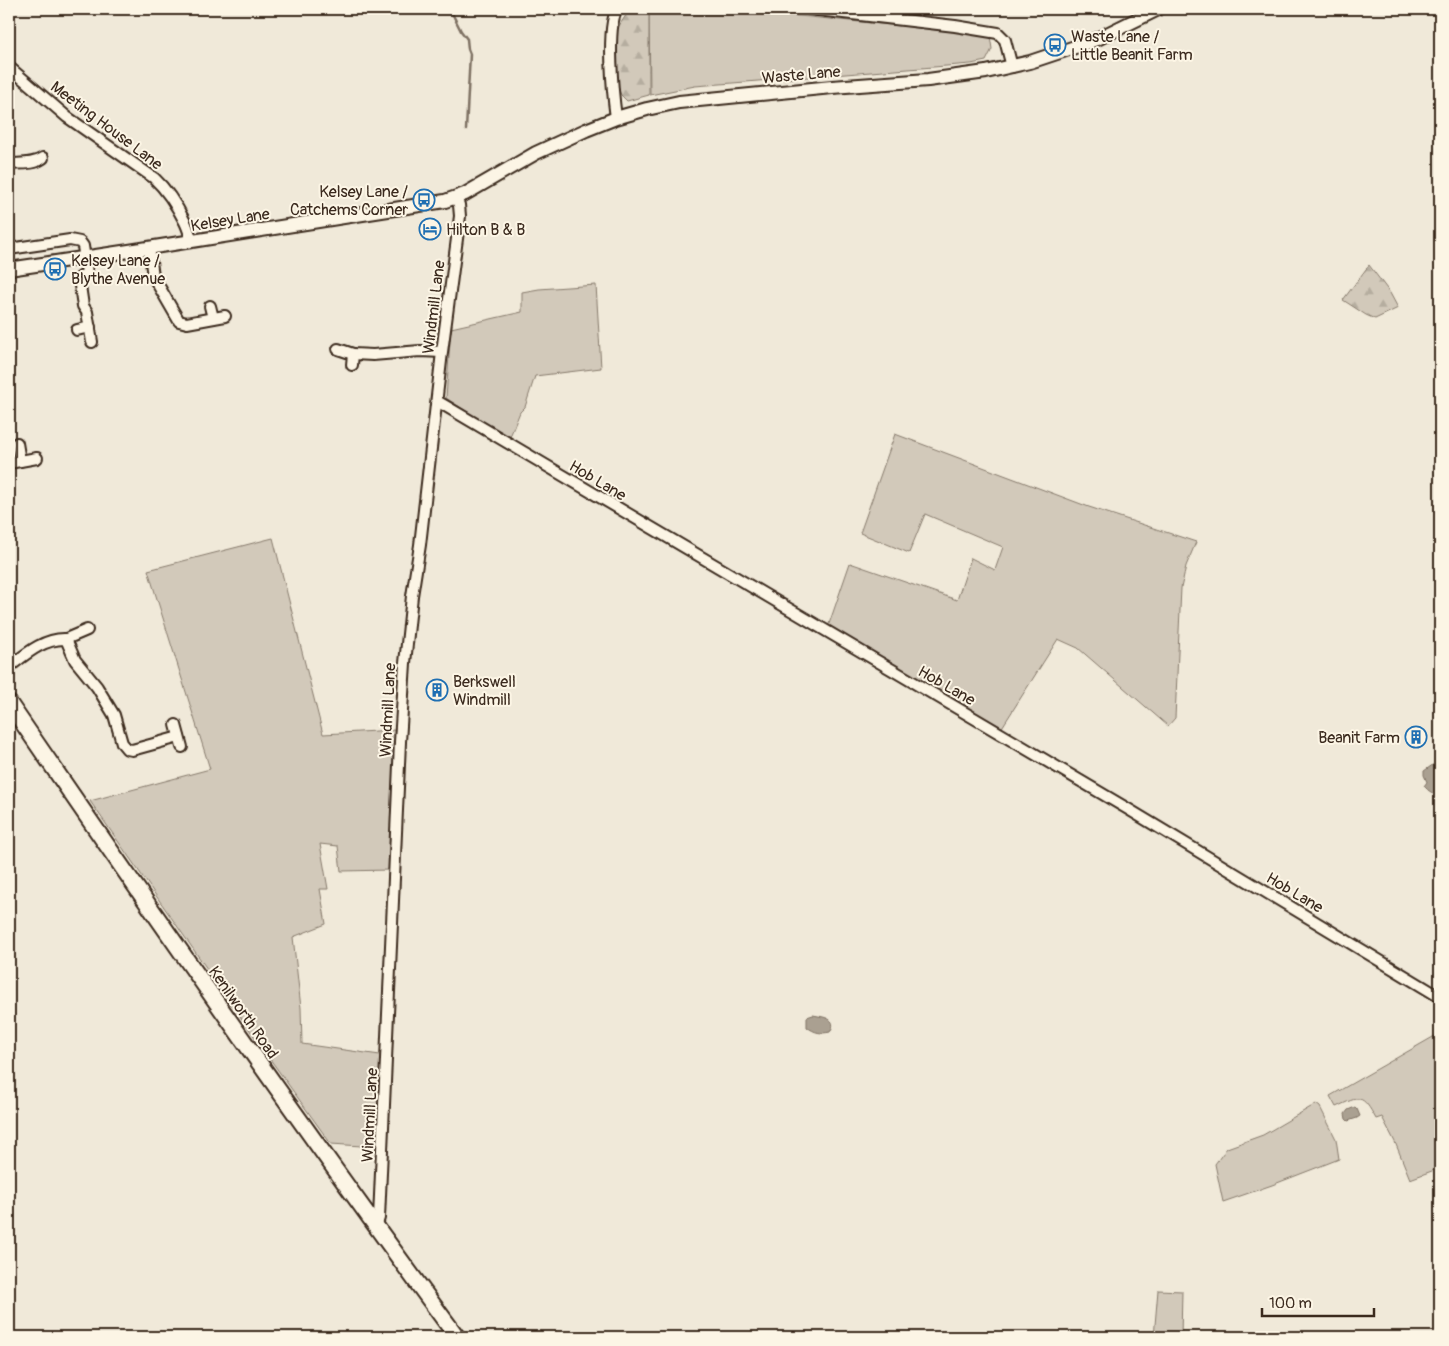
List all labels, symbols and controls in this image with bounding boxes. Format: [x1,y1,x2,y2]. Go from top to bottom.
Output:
place label: Waste Lane / Little Beanit Farm [1071,27,1193,65]
bus stop icon: Waste Lane / Little Beanit Farm [1043,33,1067,57]
street label: Waste Lane [761,62,841,88]
street label: Meeting House Lane [46,77,166,175]
place label: Kelsey Lane / Catchems Corner [290,182,408,220]
bus stop icon: Kelsey Lane / Catchems Corner [412,188,436,212]
street label: Kelsey Lane [189,204,271,236]
hotel icon: Hilton B & B [418,217,442,241]
place label: Hilton B & B [446,220,525,240]
place label: Kelsey Lane / Blythe Avenue [71,251,165,289]
bus stop icon: Kelsey Lane / Blythe Avenue [43,257,67,281]
street label: Windmill Lane [418,259,450,355]
street label: Hob Lane [565,456,630,506]
street label: Hob Lane [914,661,979,710]
street label: Windmill Lane [376,662,400,758]
place label: Berkswell Windmill [453,672,516,710]
building icon: Berkswell Windmill [425,678,449,702]
building icon: Beanit Farm [1404,725,1428,749]
place label: Beanit Farm [1318,728,1400,748]
street label: Hob Lane [1262,868,1327,918]
street label: Kenilworth Road [204,962,283,1063]
street label: Windmill Lane [358,1067,382,1163]
scale bar [1262,1286,1374,1318]
text: 100 m [1269,1294,1312,1313]

